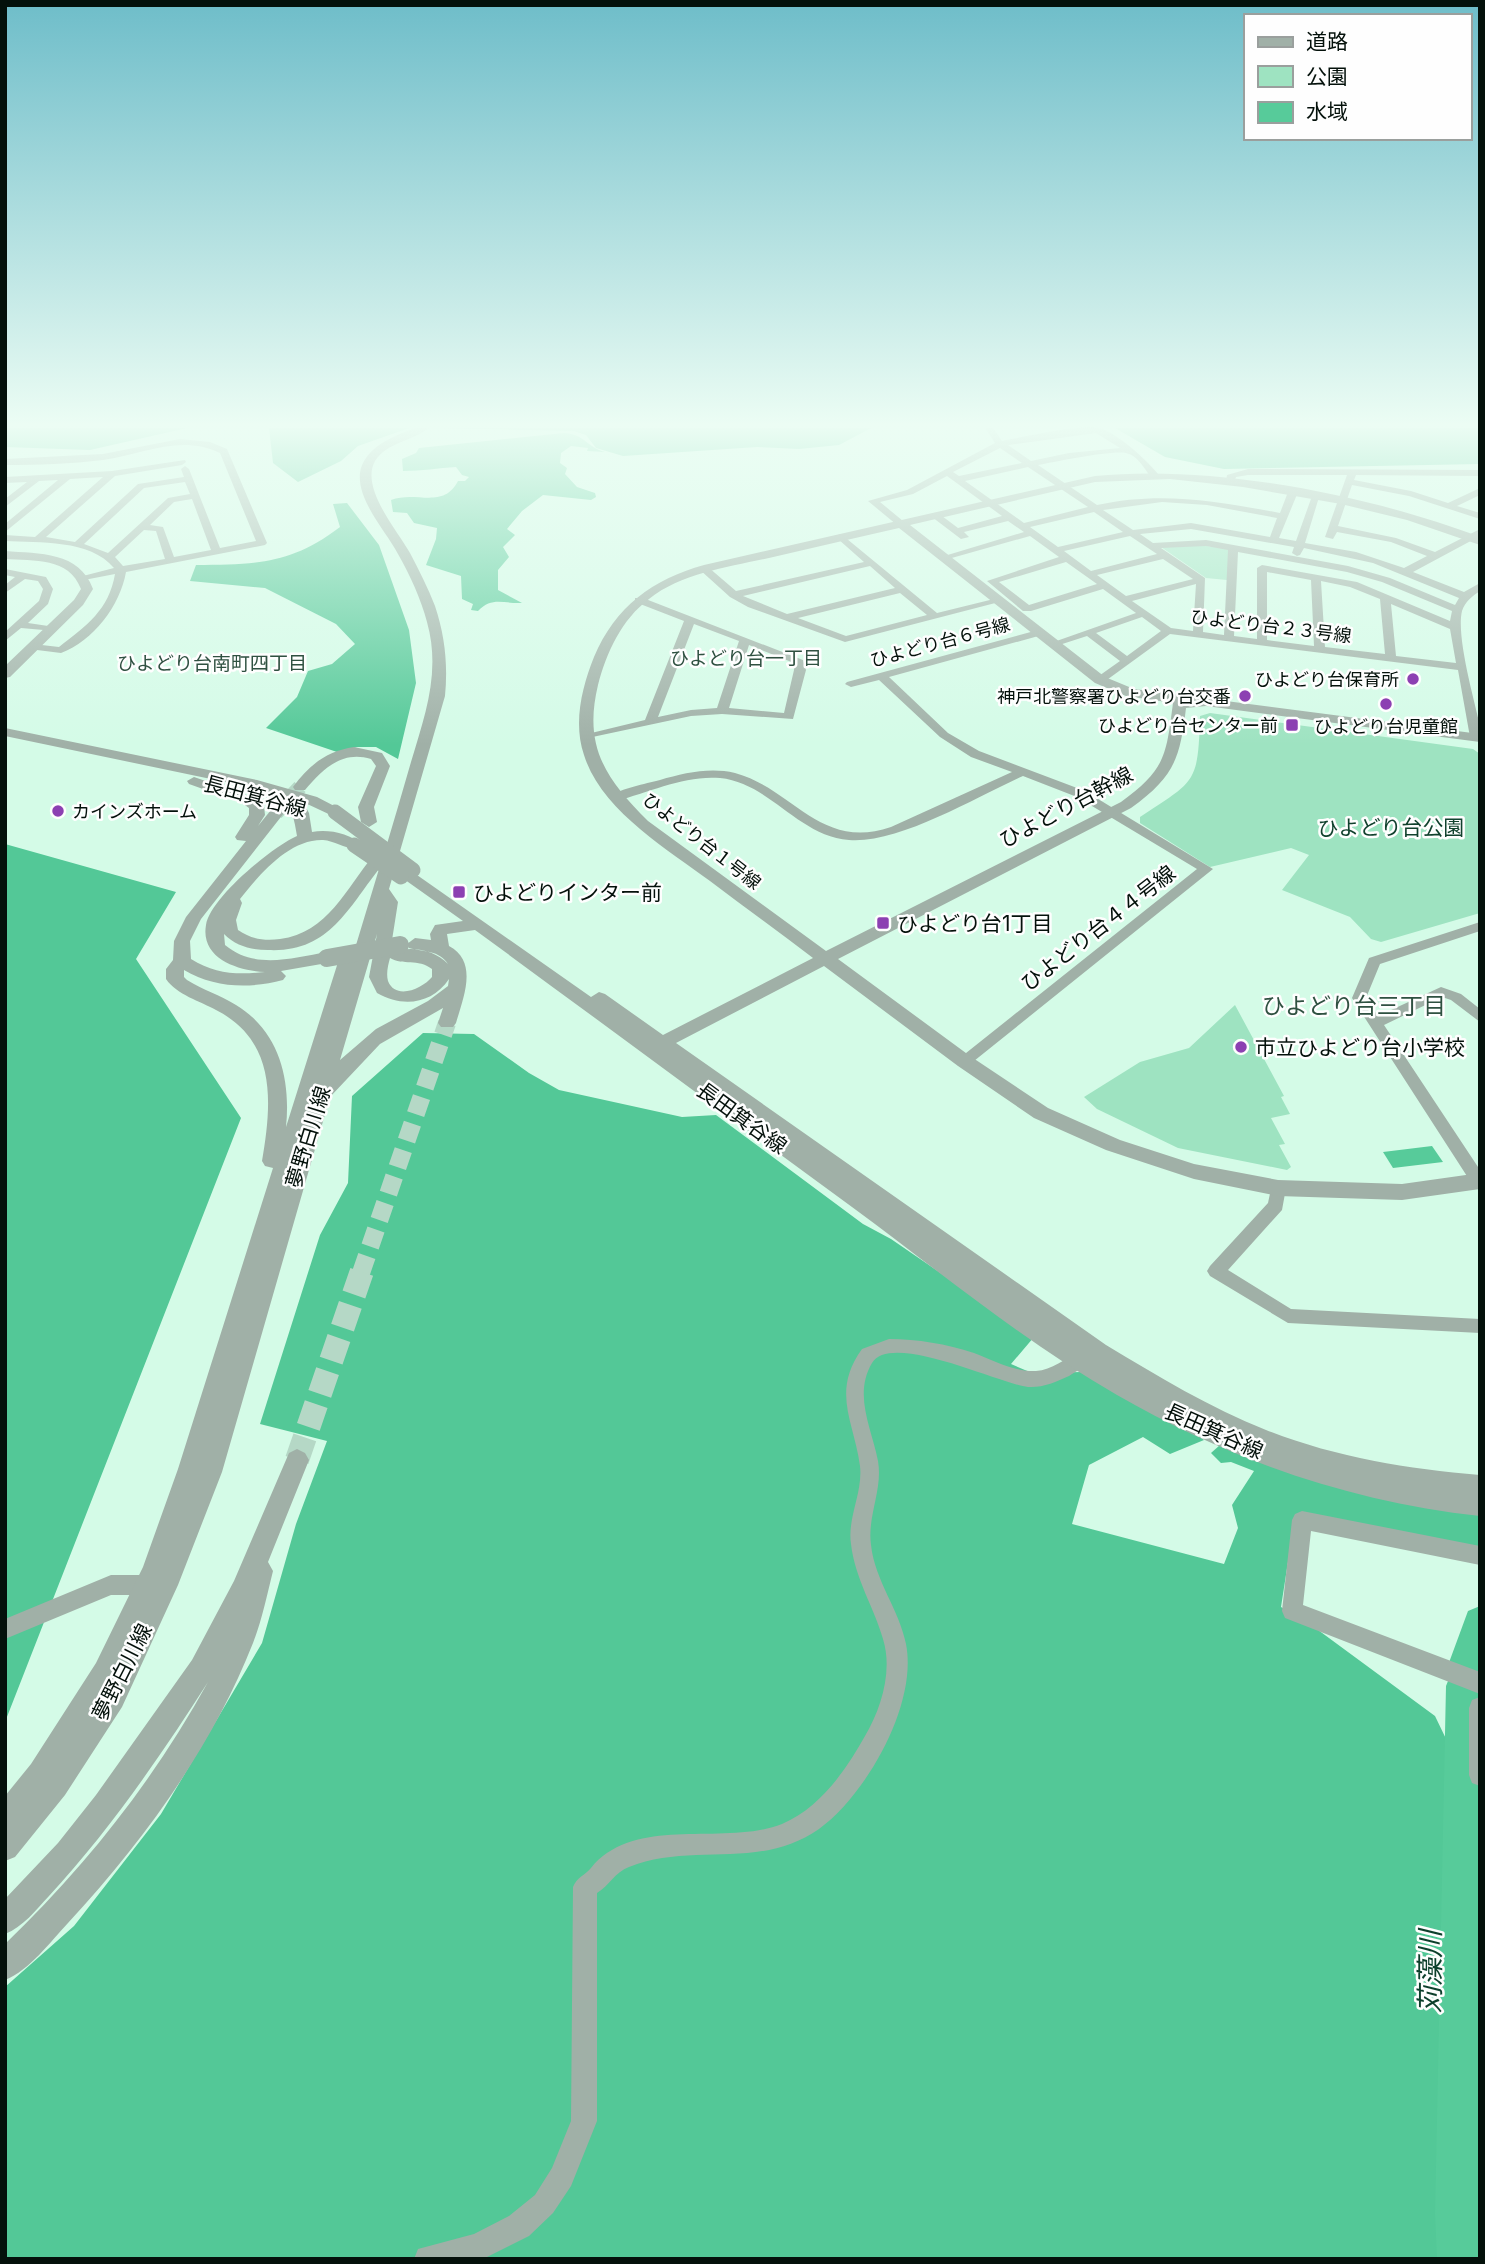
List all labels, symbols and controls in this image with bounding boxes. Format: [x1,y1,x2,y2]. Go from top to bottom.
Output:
legend [1244,14,1471,140]
text: 道路 [1306,29,1348,54]
text: 公園 [1306,64,1348,89]
text: 水域 [1306,99,1348,124]
street label: ひよどり台２３号線 [1189,606,1353,646]
street label: ひよどり台６号線 [868,613,1012,671]
district label: ひよどり台一丁目 [670,647,822,670]
district label: ひよどり台南町四丁目 [117,652,307,675]
place label: ひよどり台保育所 [1255,669,1399,690]
marker: ひよどり台保育所 [1405,671,1421,687]
place label: 神戸北警察署ひよどり台交番 [997,686,1231,707]
marker: 神戸北警察署ひよどり台交番 [1237,688,1253,704]
marker: ひよどり台児童館 [1378,696,1394,712]
place label: ひよどり台センター前 [1098,715,1278,736]
place label: ひよどり台児童館 [1314,716,1458,737]
marker: ひよどり台センター前 [1284,717,1300,733]
street label: ひよどり台幹線 [995,761,1137,853]
street label: 長田箕谷線 [201,770,309,822]
street label: ひよどり台１号線 [639,788,765,894]
place label: カインズホーム [72,801,197,822]
marker: カインズホーム [50,803,66,819]
park label: ひよどり台公園 [1318,815,1465,840]
street label: ひよどり台４４号線 [1016,860,1180,996]
place label: ひよどりインター前 [473,880,662,905]
marker: ひよどりインター前 [451,884,467,900]
place label: ひよどり台1丁目 [897,911,1053,936]
marker: ひよどり台1丁目 [875,915,891,931]
district label: ひよどり台三丁目 [1262,992,1446,1020]
place label: 市立ひよどり台小学校 [1255,1035,1465,1060]
marker: 市立ひよどり台小学校 [1233,1039,1249,1055]
street label: 長田箕谷線 [692,1077,792,1159]
street label: 夢野白川線 [281,1083,335,1191]
street label: 長田箕谷線 [1161,1398,1267,1464]
street label: 夢野白川線 [87,1620,157,1724]
water label: 苅藻川 [1413,1927,1447,2014]

